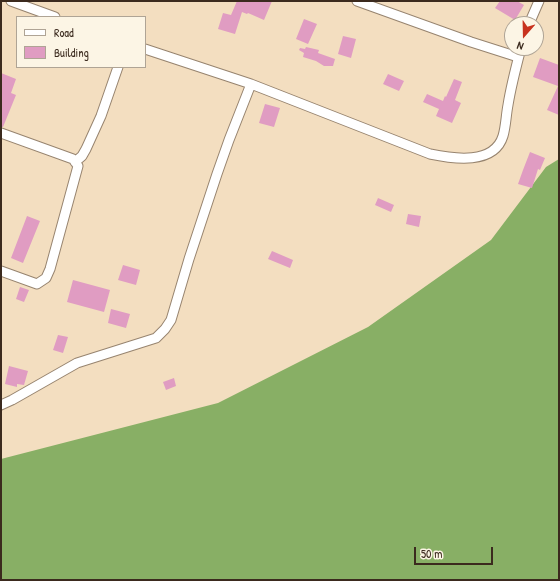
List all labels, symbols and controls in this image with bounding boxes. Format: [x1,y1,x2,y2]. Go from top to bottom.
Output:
legend [16,16,146,68]
north arrow [504,16,544,56]
text: Road [54,24,74,41]
text: N [515,39,525,54]
text: Building [54,44,89,61]
scale bar [416,539,495,565]
text: 50 m [421,545,442,562]

